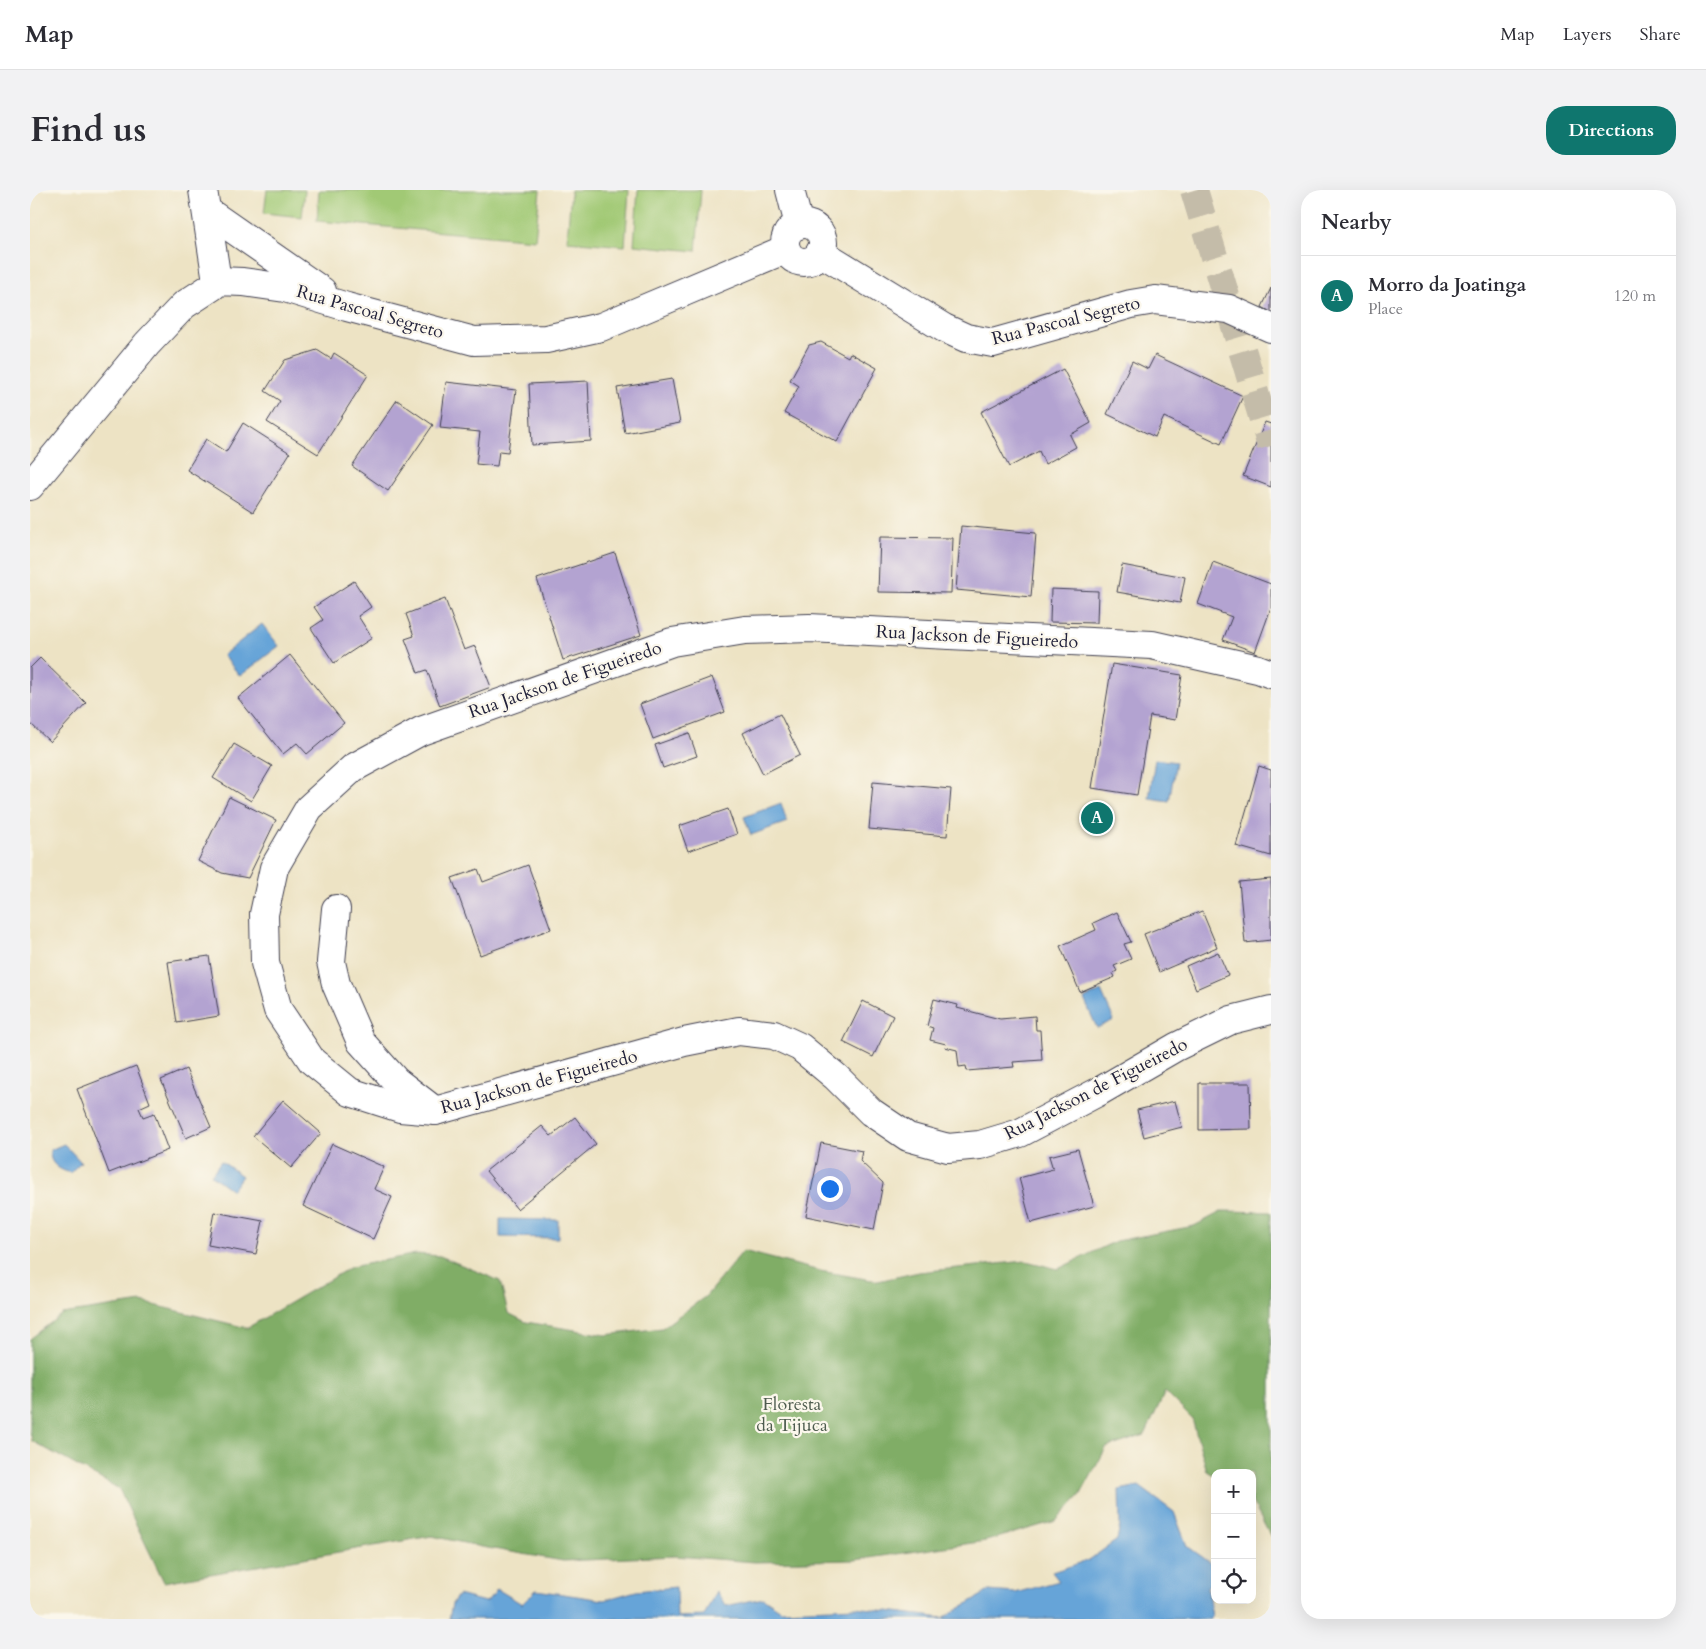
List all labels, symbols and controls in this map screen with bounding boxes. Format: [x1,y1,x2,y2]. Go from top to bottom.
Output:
text: Map [25,18,74,51]
text: Map [1500,22,1535,47]
text: Layers [1563,22,1612,47]
text: Share [1640,22,1681,47]
text: Find us [30,106,146,154]
button: Directions [1546,106,1676,155]
text: Nearby [1321,208,1392,237]
text: Morro da Joatinga [1368,272,1526,298]
street label: Rua Pascoal Segreto [294,279,447,345]
text: A [1331,285,1343,307]
text: 120 m [1614,285,1656,307]
street label: Rua Pascoal Segreto [989,290,1143,352]
text: Place [1368,298,1403,320]
street label: Rua Jackson de Figueiredo [875,619,1079,655]
street label: Rua Jackson de Figueiredo [465,635,665,725]
pin: A [1081,799,1113,837]
street label: Rua Jackson de Figueiredo [1000,1032,1192,1146]
street label: Rua Jackson de Figueiredo [438,1044,640,1120]
your location [817,1176,843,1202]
park label: Floresta da Tijuca [756,1392,828,1438]
map controls [1211,1469,1256,1604]
button: + [1211,1469,1256,1514]
button: − [1211,1514,1256,1559]
button: locate [1211,1559,1256,1604]

